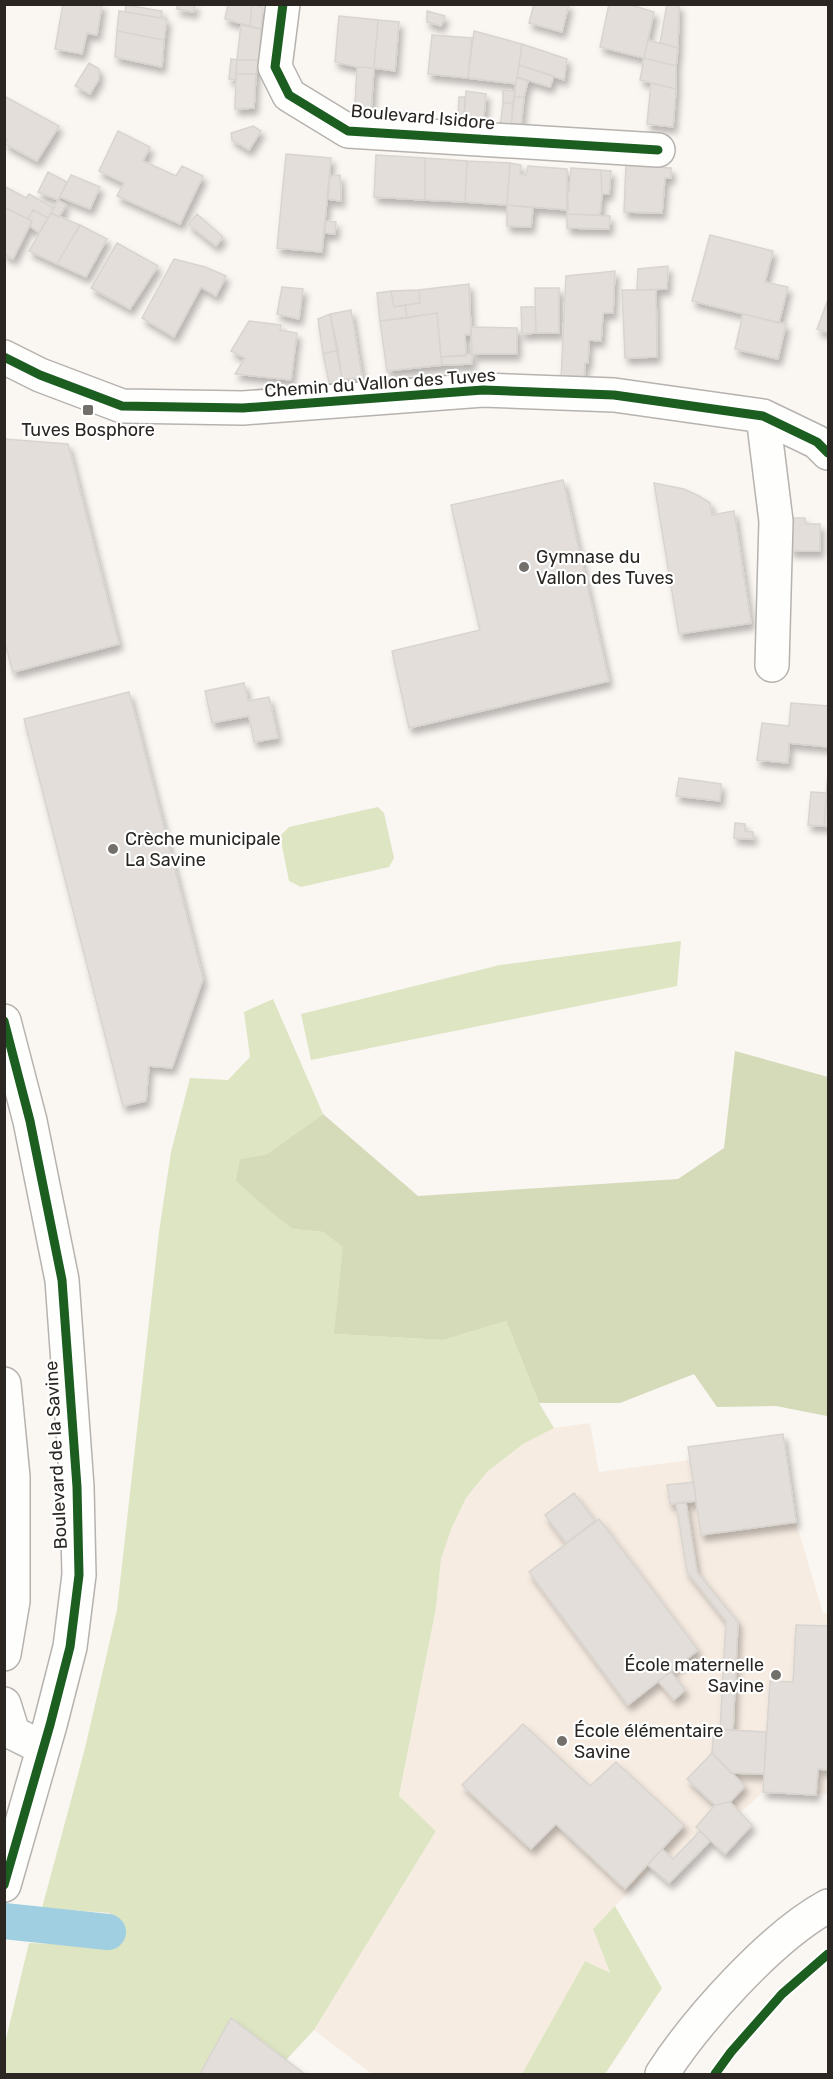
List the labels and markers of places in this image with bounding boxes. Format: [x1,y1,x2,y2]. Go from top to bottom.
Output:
marker: Tuves Bosphore [81,403,95,417]
place label: Tuves Bosphore [21,419,155,441]
place label: Gymnase du Vallon des Tuves [536,546,674,589]
marker: Gymnase du Vallon des Tuves [517,560,531,574]
place label: Crèche municipale La Savine [125,828,281,871]
marker: Crèche municipale La Savine [106,842,120,856]
place label: École maternelle Savine [624,1654,764,1697]
marker: École maternelle Savine [769,1668,783,1682]
place label: École élémentaire Savine [574,1720,723,1763]
marker: École élémentaire Savine [555,1734,569,1748]

